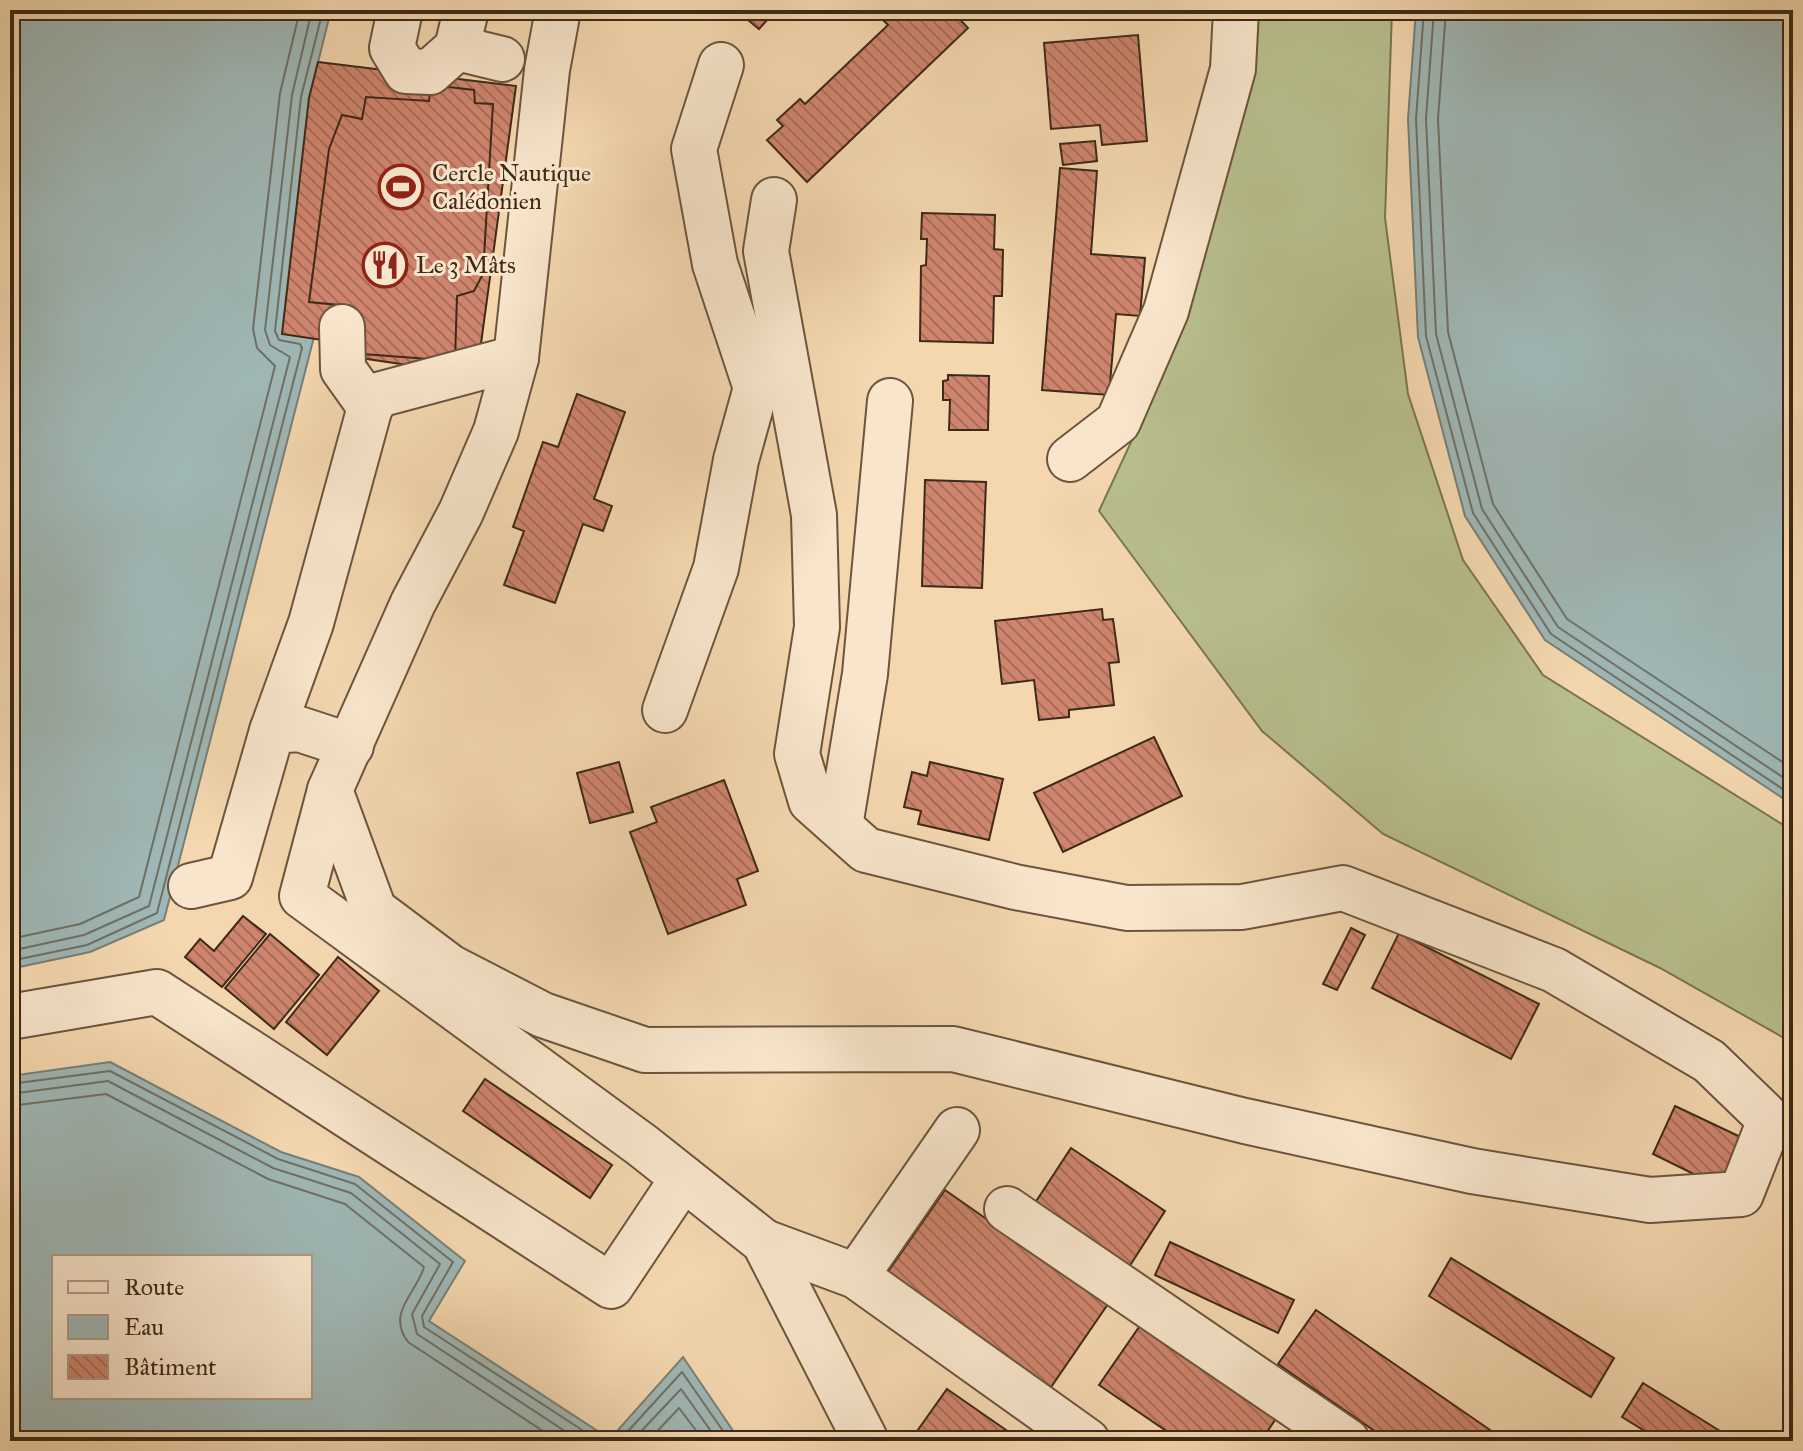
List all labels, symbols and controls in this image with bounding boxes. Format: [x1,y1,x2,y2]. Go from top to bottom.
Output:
place label: Cercle Nautique Calédonien [432,158,591,216]
sports icon: Cercle Nautique Calédonien [377,163,425,211]
restaurant icon: Le 3 Mâts [361,241,409,289]
place label: Le 3 Mâts [416,250,516,280]
legend [52,1255,312,1399]
text: Route [124,1272,184,1302]
text: Eau [124,1312,164,1342]
text: Bâtiment [124,1352,217,1382]

